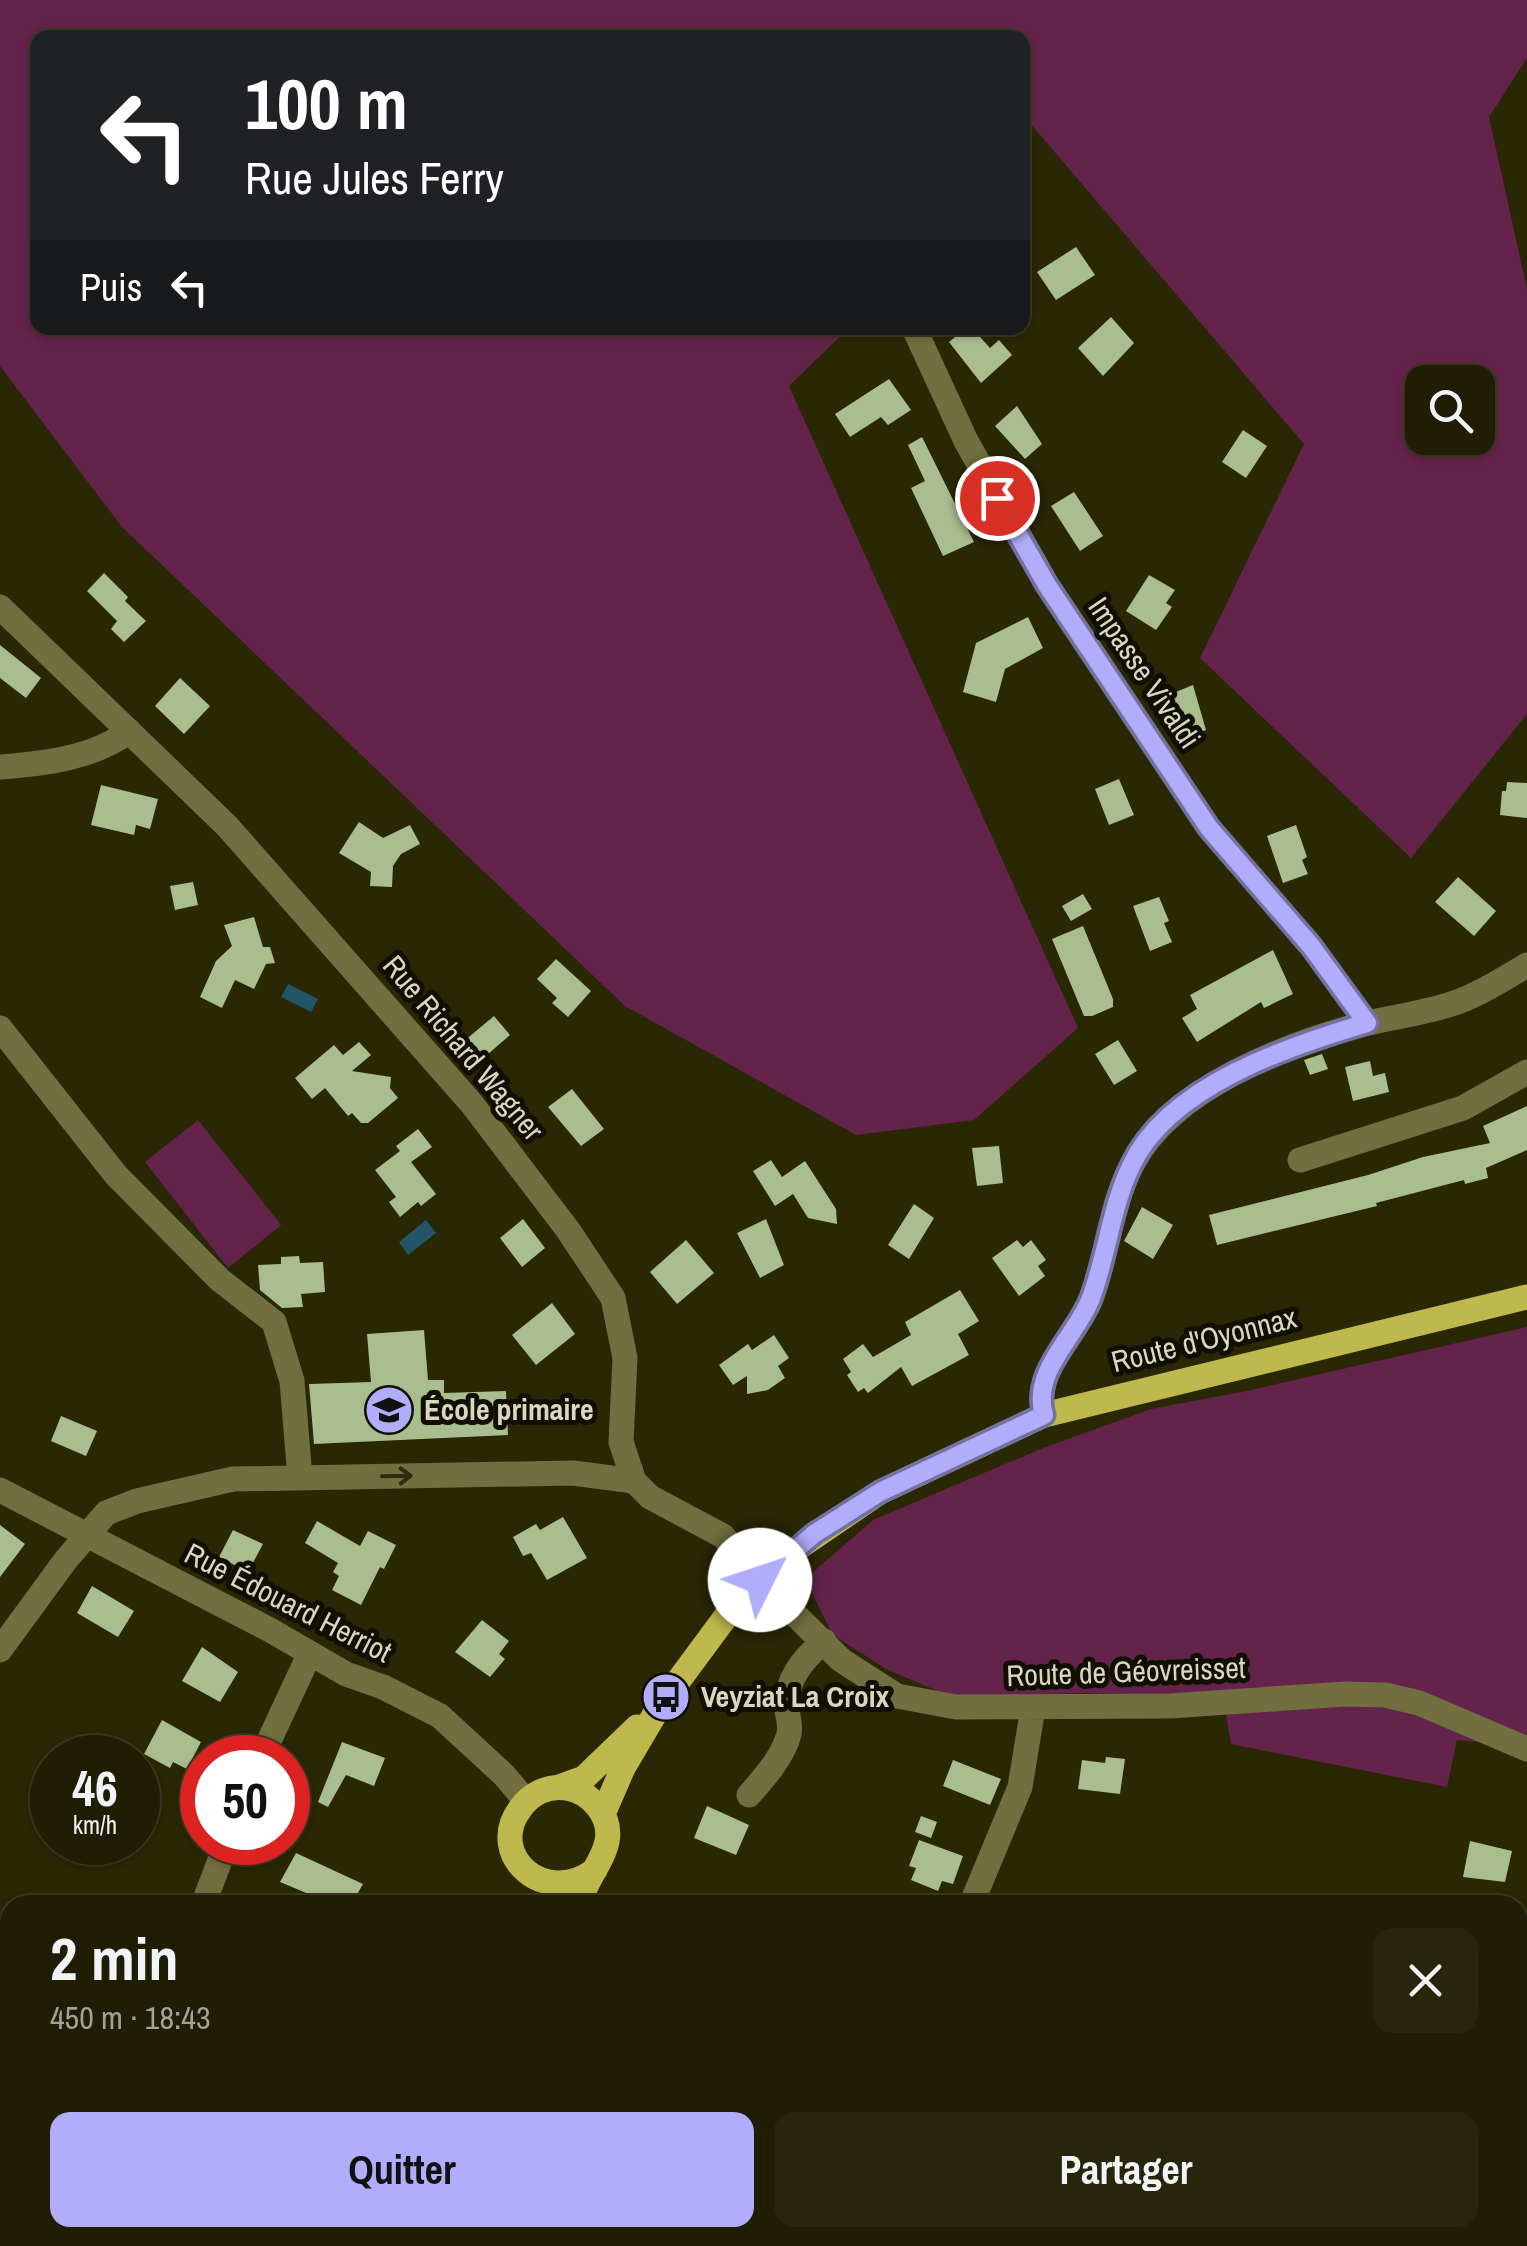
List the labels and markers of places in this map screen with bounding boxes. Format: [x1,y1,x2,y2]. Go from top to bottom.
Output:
pin [955,456,1040,541]
school or university icon: École primaire [363,1384,415,1436]
place label: École primaire [424,1389,594,1429]
bus stop icon: Veyziat La Croix [640,1671,692,1723]
place label: Veyziat La Croix [701,1676,890,1716]

